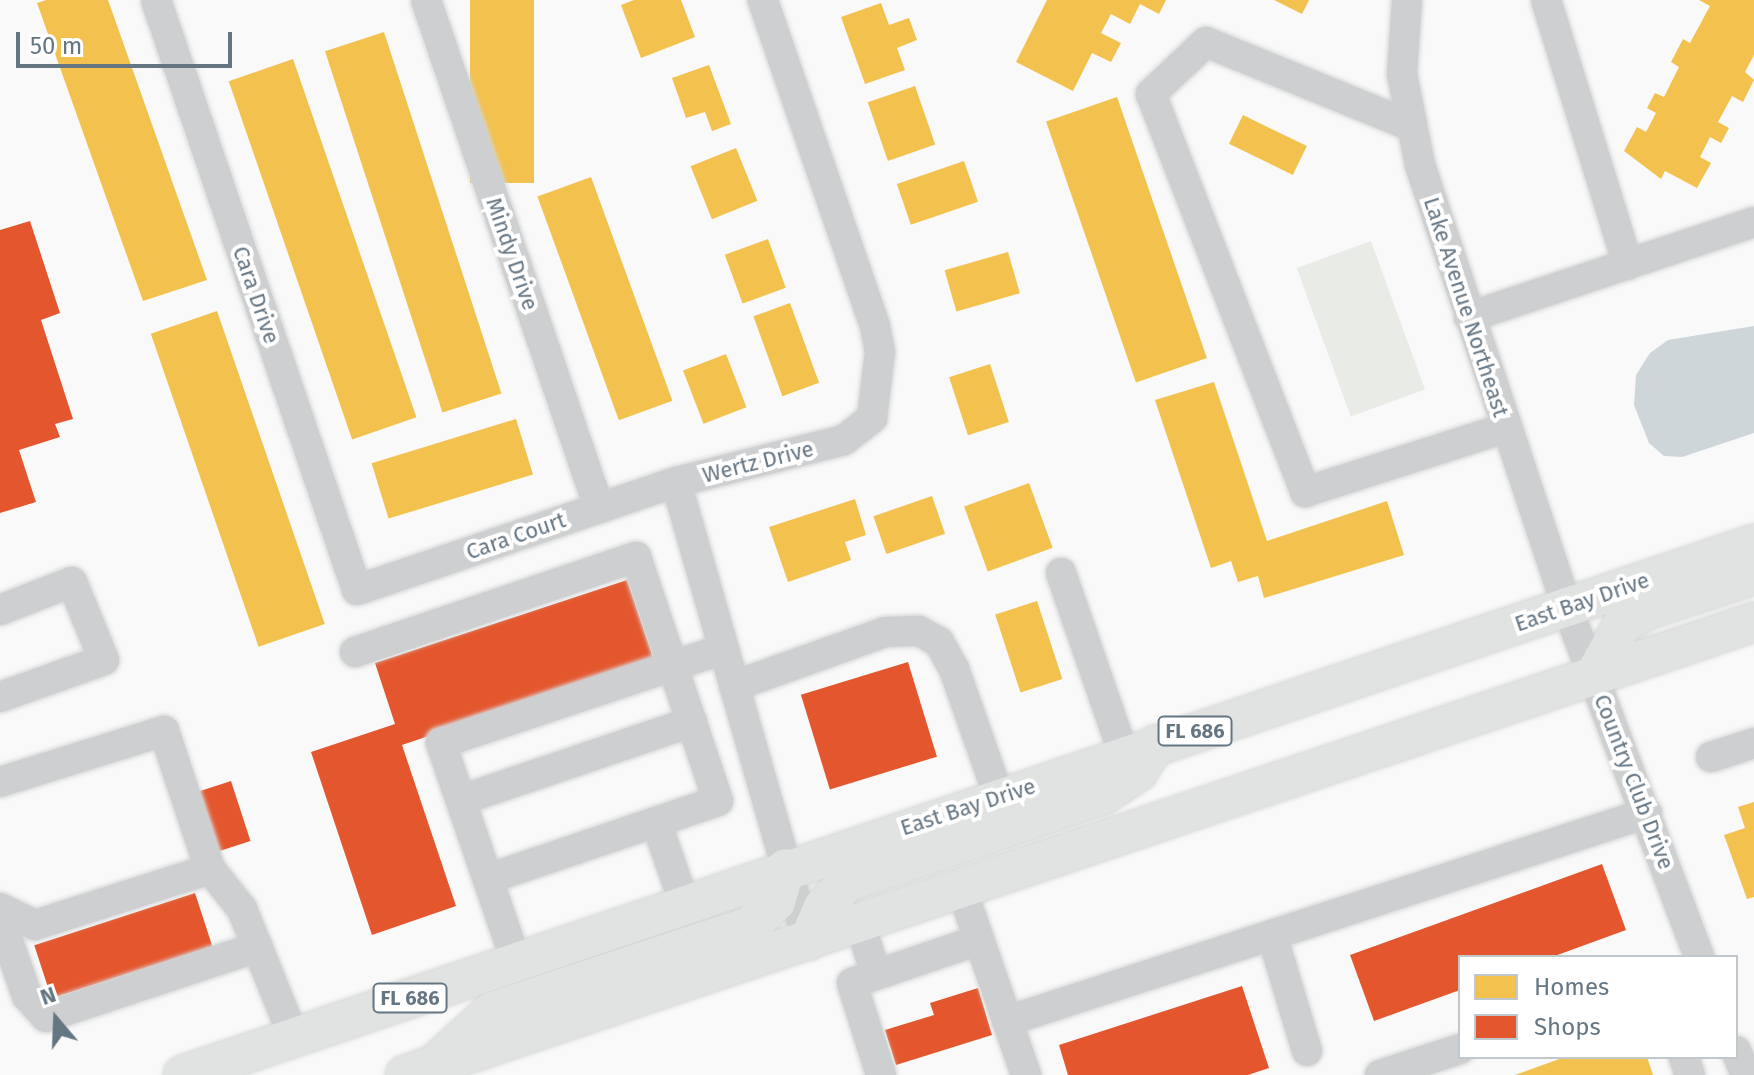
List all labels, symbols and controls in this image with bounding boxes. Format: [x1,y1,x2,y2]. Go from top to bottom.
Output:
scale bar [20,16,236,66]
text: 50 m [30,32,82,60]
street label: Mindy Drive [480,194,544,314]
street label: Lake Avenue Northeast [1418,194,1514,420]
street label: Cara Drive [227,243,285,347]
street label: Wertz Drive [700,435,816,489]
street label: Cara Court [463,507,569,565]
street label: East Bay Drive [1511,567,1653,637]
street label: Country Club Drive [1588,691,1680,873]
road number: FL 686 [1157,715,1233,747]
street label: East Bay Drive [897,773,1039,841]
legend [1458,955,1738,1059]
text: Homes [1534,973,1609,1001]
north arrow [16,979,96,1059]
text: N [37,981,59,1011]
road number: FL 686 [372,982,448,1014]
text: Shops [1534,1013,1601,1041]

